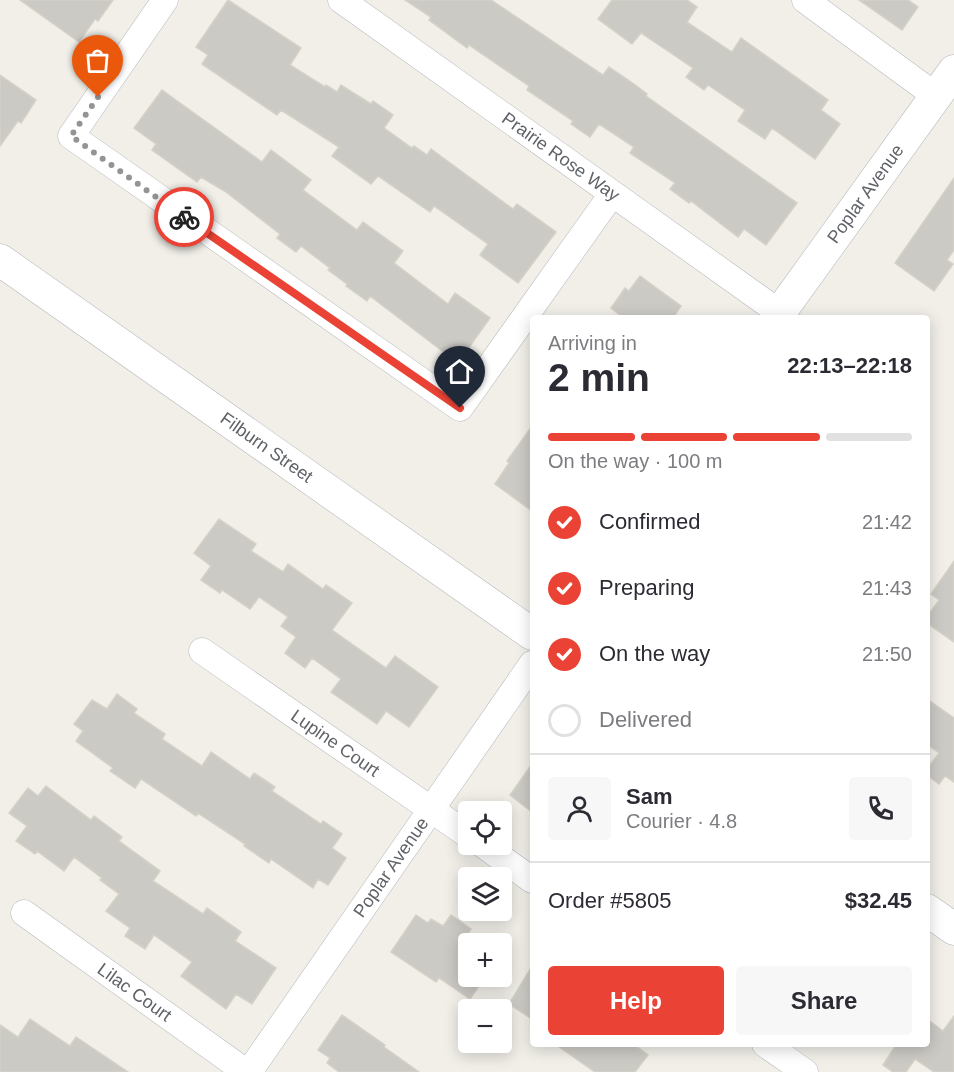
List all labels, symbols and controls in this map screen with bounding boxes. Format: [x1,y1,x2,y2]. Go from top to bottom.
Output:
pin [72,35,123,97]
icon: bag [81,44,114,77]
street label: Prairie Rose Way [498,108,623,205]
street label: Poplar Avenue [823,141,908,247]
courier [154,187,214,247]
icon: bike [168,201,201,234]
text: Arriving in [548,332,637,354]
pin [434,346,485,408]
text: 22:13–22:18 [787,353,912,378]
icon: home [443,355,476,388]
text: 2 min [548,356,650,399]
street label: Filburn Street [217,408,317,487]
text: On the way · 100 m [548,450,723,472]
icon: check [548,506,581,539]
text: Confirmed [599,509,700,534]
text: 21:42 [862,511,912,533]
icon: check [548,572,581,605]
text: Preparing [599,575,694,600]
text: 21:43 [862,577,912,599]
icon: check [548,638,581,671]
text: On the way [599,641,710,666]
text: 21:50 [862,643,912,665]
street label: Lupine Court [287,706,383,781]
text: Delivered [599,707,692,732]
button: person [548,777,611,840]
button: phone [849,777,912,840]
text: Sam [626,784,672,809]
map controls [458,801,512,1053]
button: locate [458,801,512,855]
text: Courier · 4.8 [626,810,737,832]
street label: Poplar Avenue [349,814,432,921]
button: layers [458,867,512,921]
text: Order #5805 [548,888,672,913]
text: $32.45 [845,888,912,913]
button: + [458,933,512,987]
street label: Lilac Court [94,959,175,1025]
button: Help [548,966,724,1035]
button: Share [736,966,912,1035]
button: − [458,999,512,1053]

